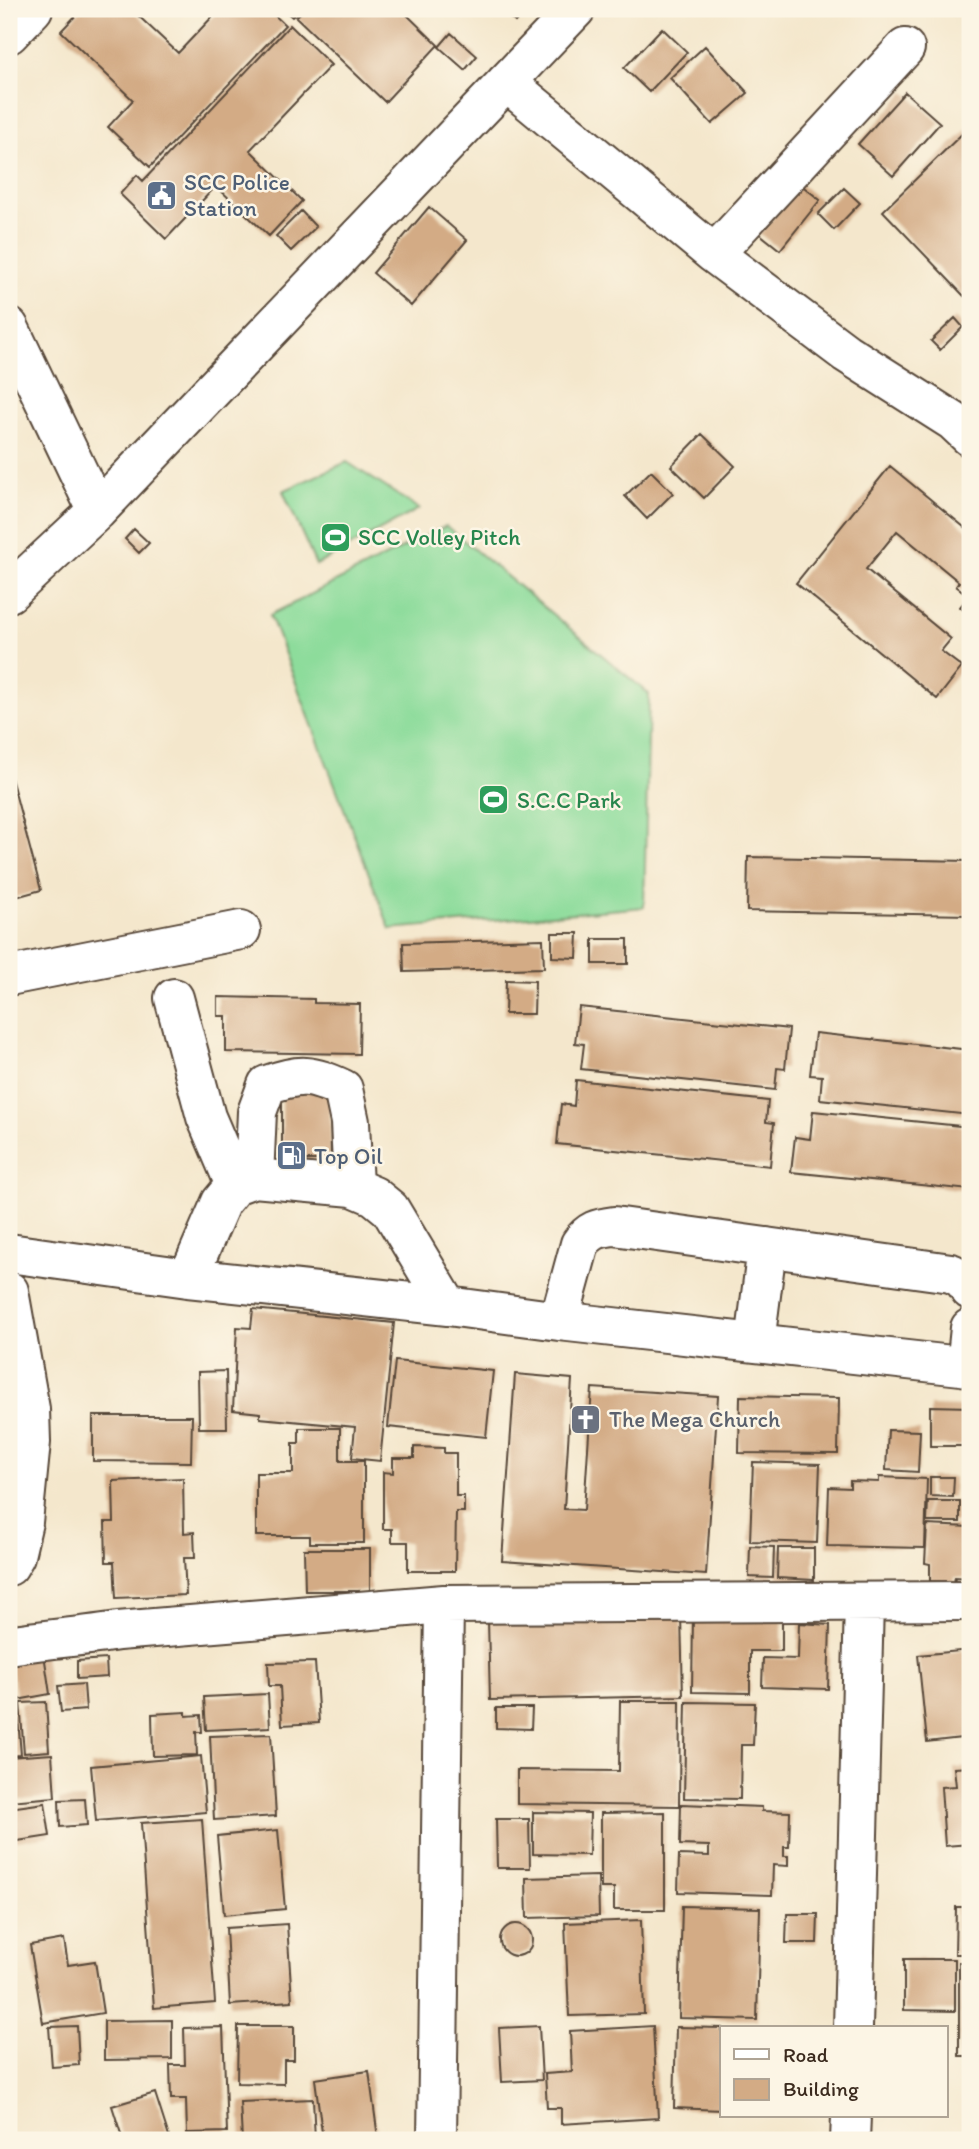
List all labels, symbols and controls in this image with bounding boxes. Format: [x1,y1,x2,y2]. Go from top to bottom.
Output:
place label: SCC Police Station [184,168,290,222]
public building icon: SCC Police Station [144,178,178,212]
sports icon: SCC Volley Pitch [318,520,352,554]
place label: SCC Volley Pitch [358,523,520,551]
sports icon: S.C.C Park [477,783,511,817]
place label: S.C.C Park [517,786,622,814]
fuel station icon: Top Oil [274,1139,308,1173]
place label: Top Oil [314,1142,383,1170]
church icon: The Mega Church [569,1402,603,1436]
place label: The Mega Church [609,1405,780,1433]
legend [720,2026,948,2118]
text: Road [783,2042,829,2067]
text: Building [783,2076,859,2101]

